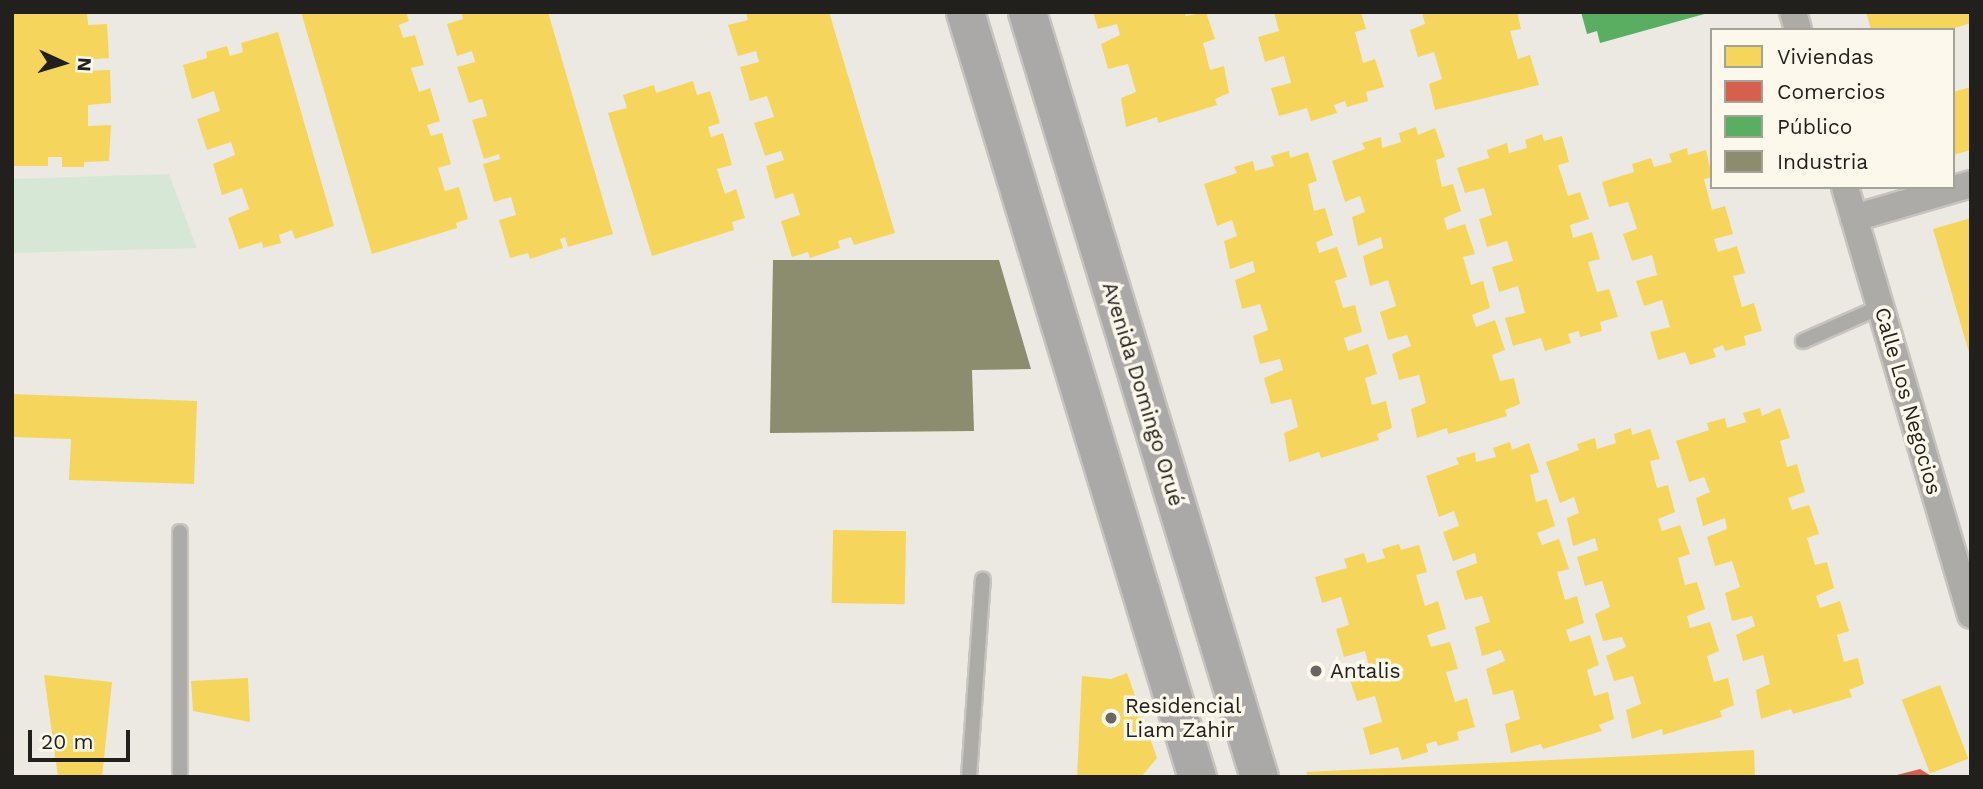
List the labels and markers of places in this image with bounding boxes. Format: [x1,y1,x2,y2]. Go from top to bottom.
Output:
place label: Antalis [1330,658,1400,684]
marker: Antalis [1308,663,1324,679]
place label: Residencial Liam Zahir [1125,693,1241,743]
marker: Residencial Liam Zahir [1103,710,1119,726]

